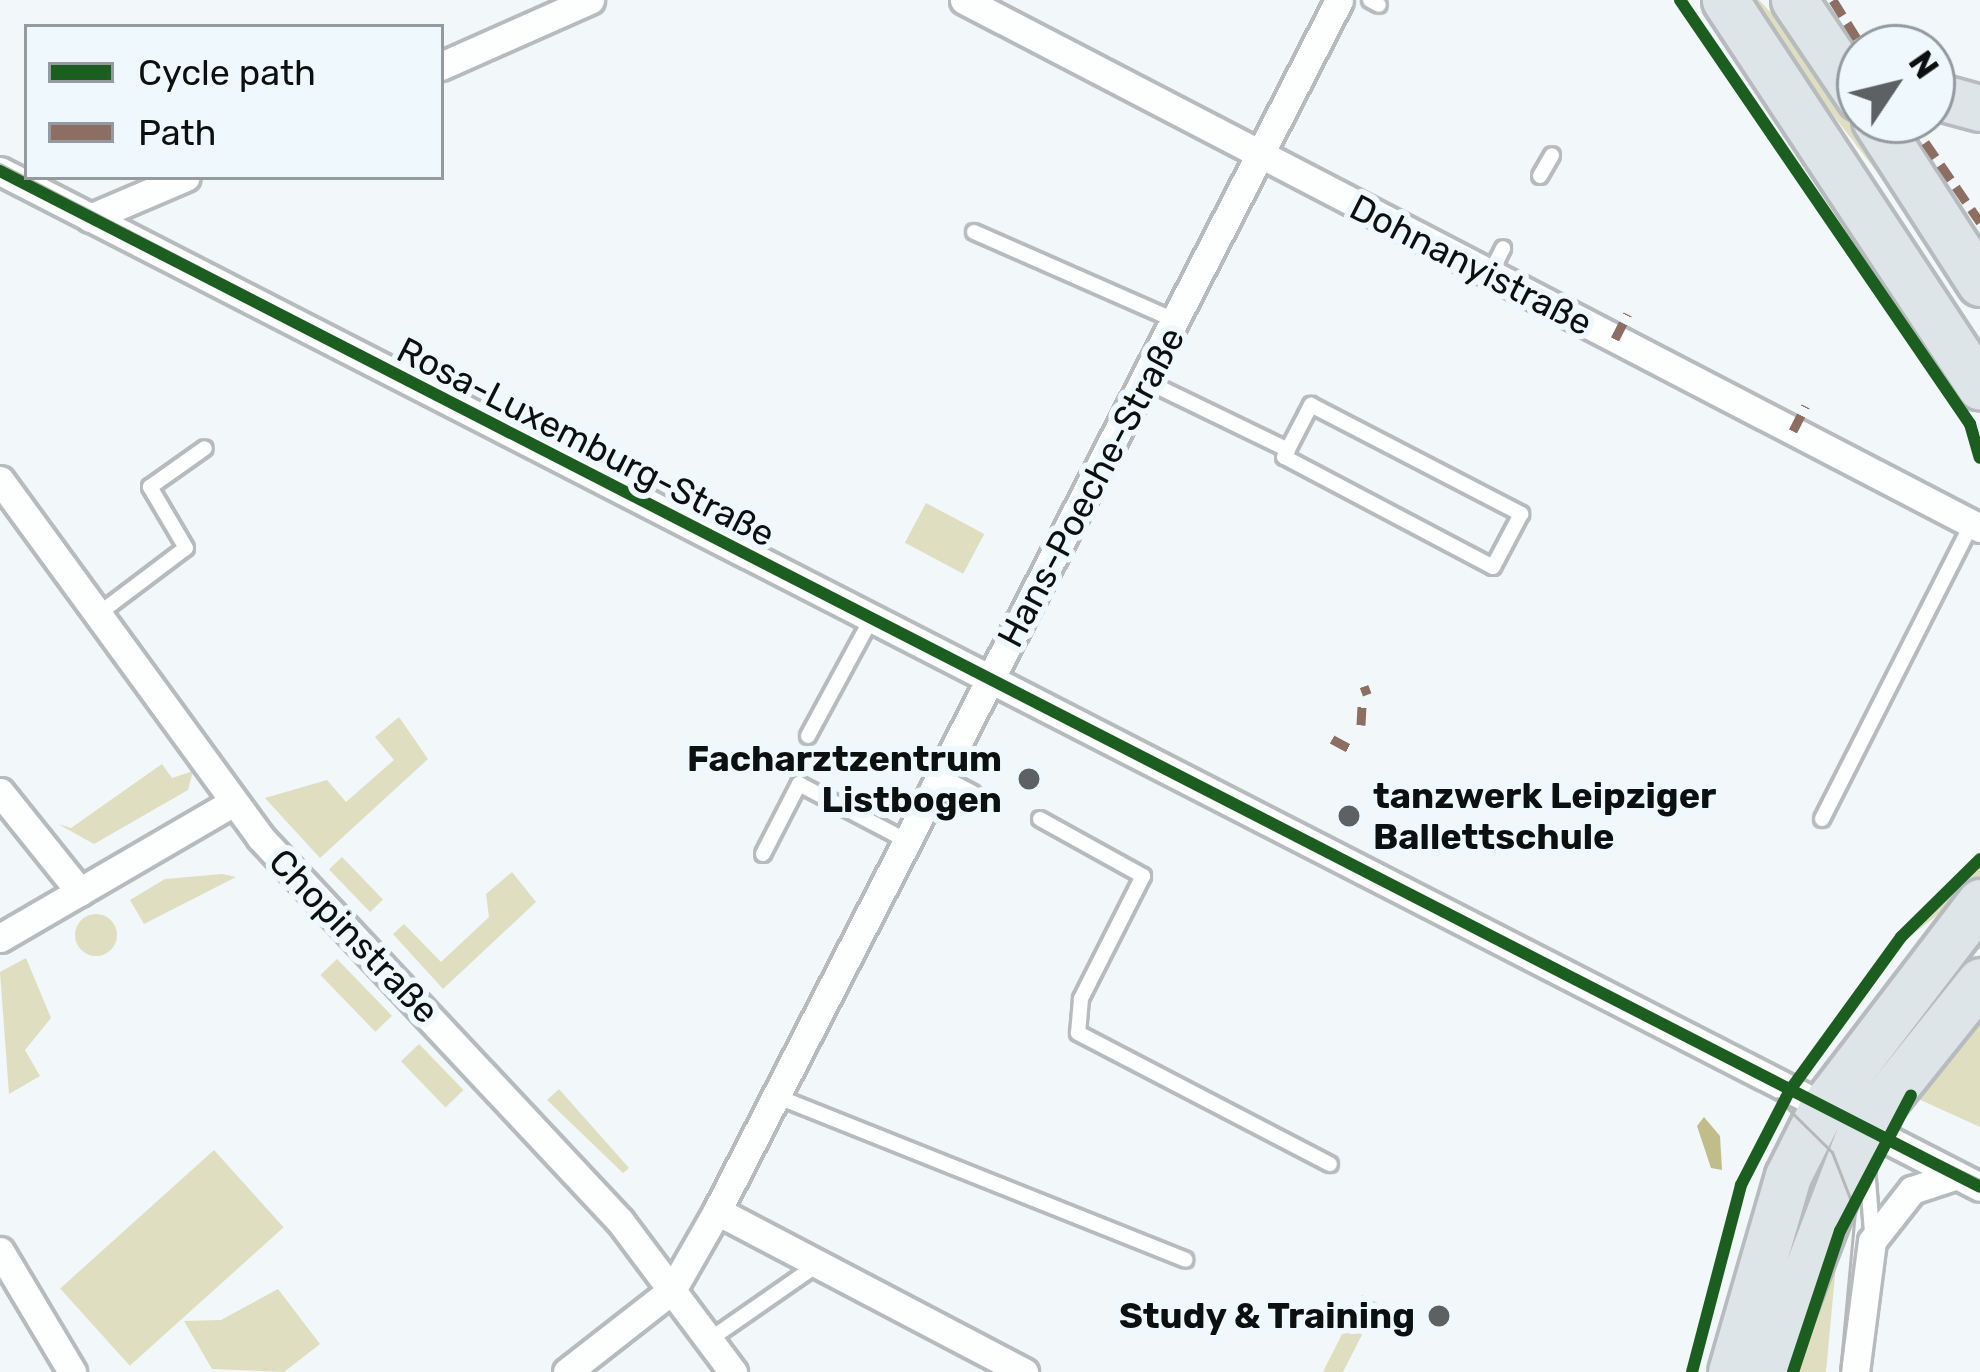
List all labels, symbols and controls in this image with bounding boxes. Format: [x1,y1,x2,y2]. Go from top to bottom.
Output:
legend [24,24,444,180]
north arrow [1836,24,1956,144]
text: N [1901,44,1946,86]
text: Cycle path [138,51,316,94]
text: Path [138,111,216,154]
street label: Dohnanyistraße [1343,185,1599,345]
street label: Hans-Poeche-Straße [988,320,1194,654]
street label: Rosa-Luxemburg-Straße [390,328,782,556]
place label: Facharztzentrum Listbogen [687,736,1002,821]
marker: Facharztzentrum Listbogen [1013,763,1045,795]
place label: tanzwerk Leipziger Ballettschule [1373,773,1717,858]
marker: tanzwerk Leipziger Ballettschule [1336,803,1362,829]
street label: Chopinstraße [260,840,448,1032]
place label: Study & Training [1117,1294,1415,1338]
marker: Study & Training [1426,1303,1452,1329]

